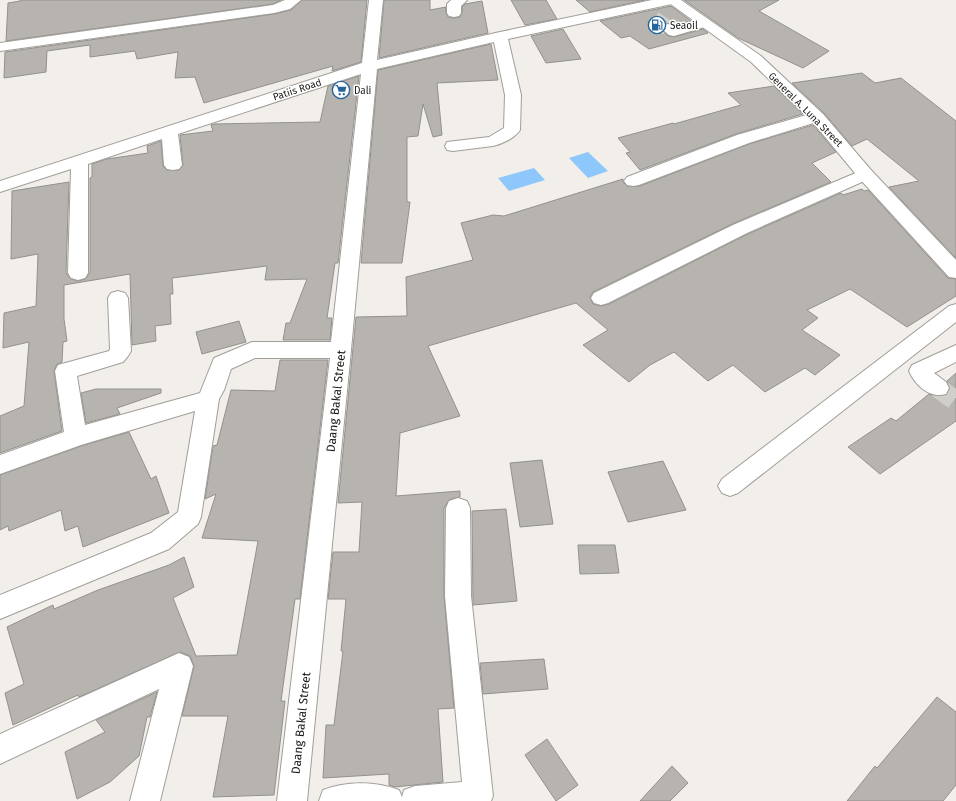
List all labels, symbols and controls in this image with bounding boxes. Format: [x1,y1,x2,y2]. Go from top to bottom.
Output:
fuel station icon: Seaoil [647,15,667,35]
place label: Seaoil [670,20,698,32]
street label: General A. Luna Street [766,70,845,150]
street label: Patiis Road [272,76,323,103]
supermarket icon: Dali [331,80,351,100]
place label: Dali [354,85,372,97]
street label: Daang Bakal Street [324,349,348,453]
street label: Daang Bakal Street [289,671,313,775]

